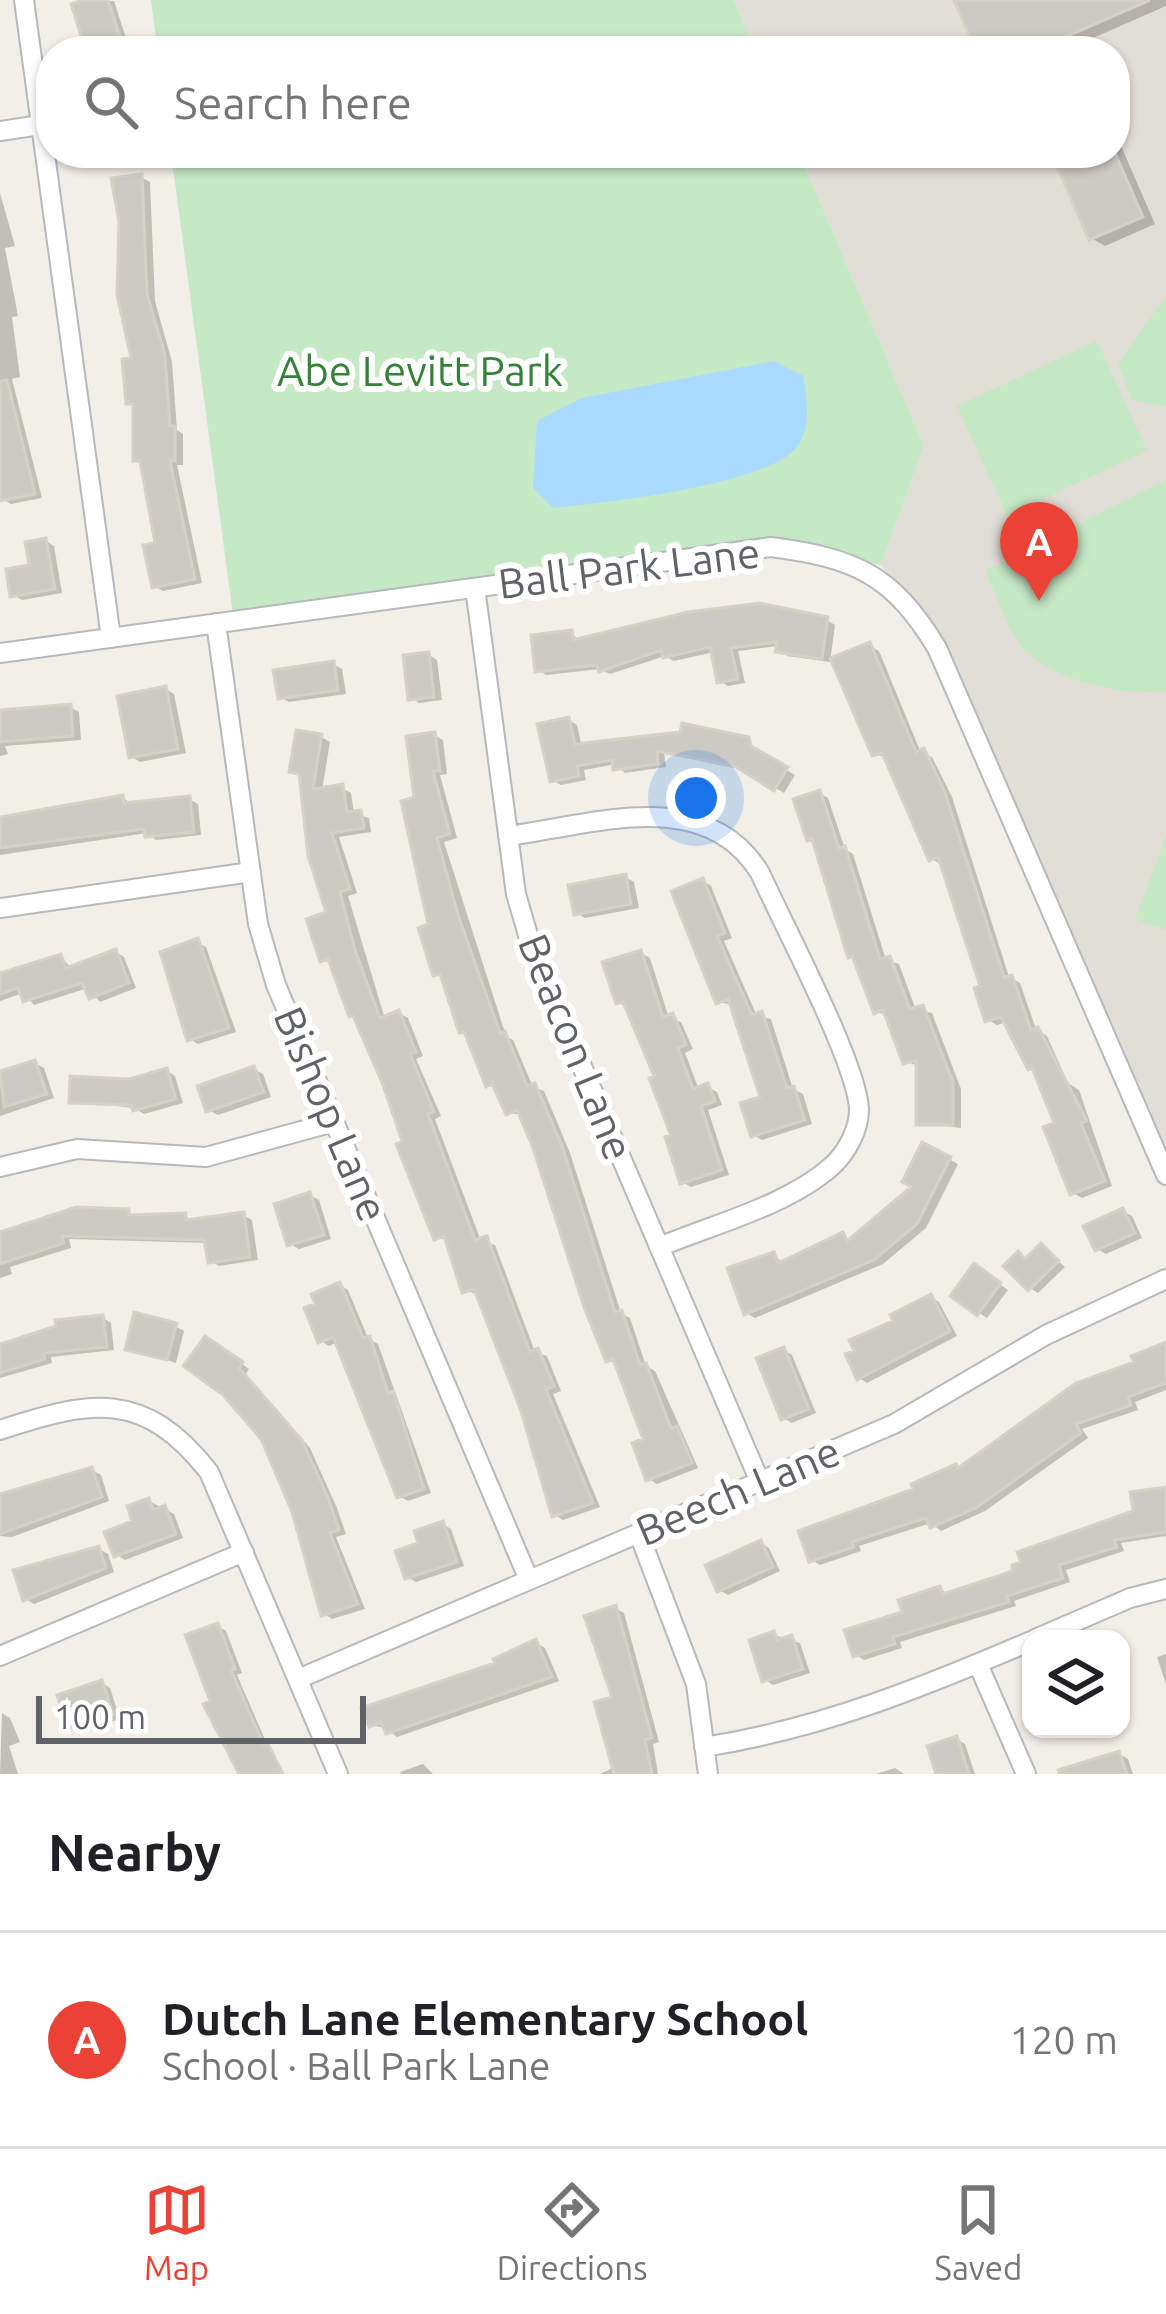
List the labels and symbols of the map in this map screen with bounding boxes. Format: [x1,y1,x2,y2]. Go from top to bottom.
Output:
park label: Abe Levitt Park [277,347,563,394]
pin: A [1000,502,1078,601]
street label: Ball Park Lane [495,528,762,607]
your location [666,768,726,828]
street label: Beacon Lane [510,927,643,1167]
street label: Bishop Lane [265,1000,398,1228]
street label: Beech Lane [629,1427,847,1554]
scale bar [36,1690,366,1743]

